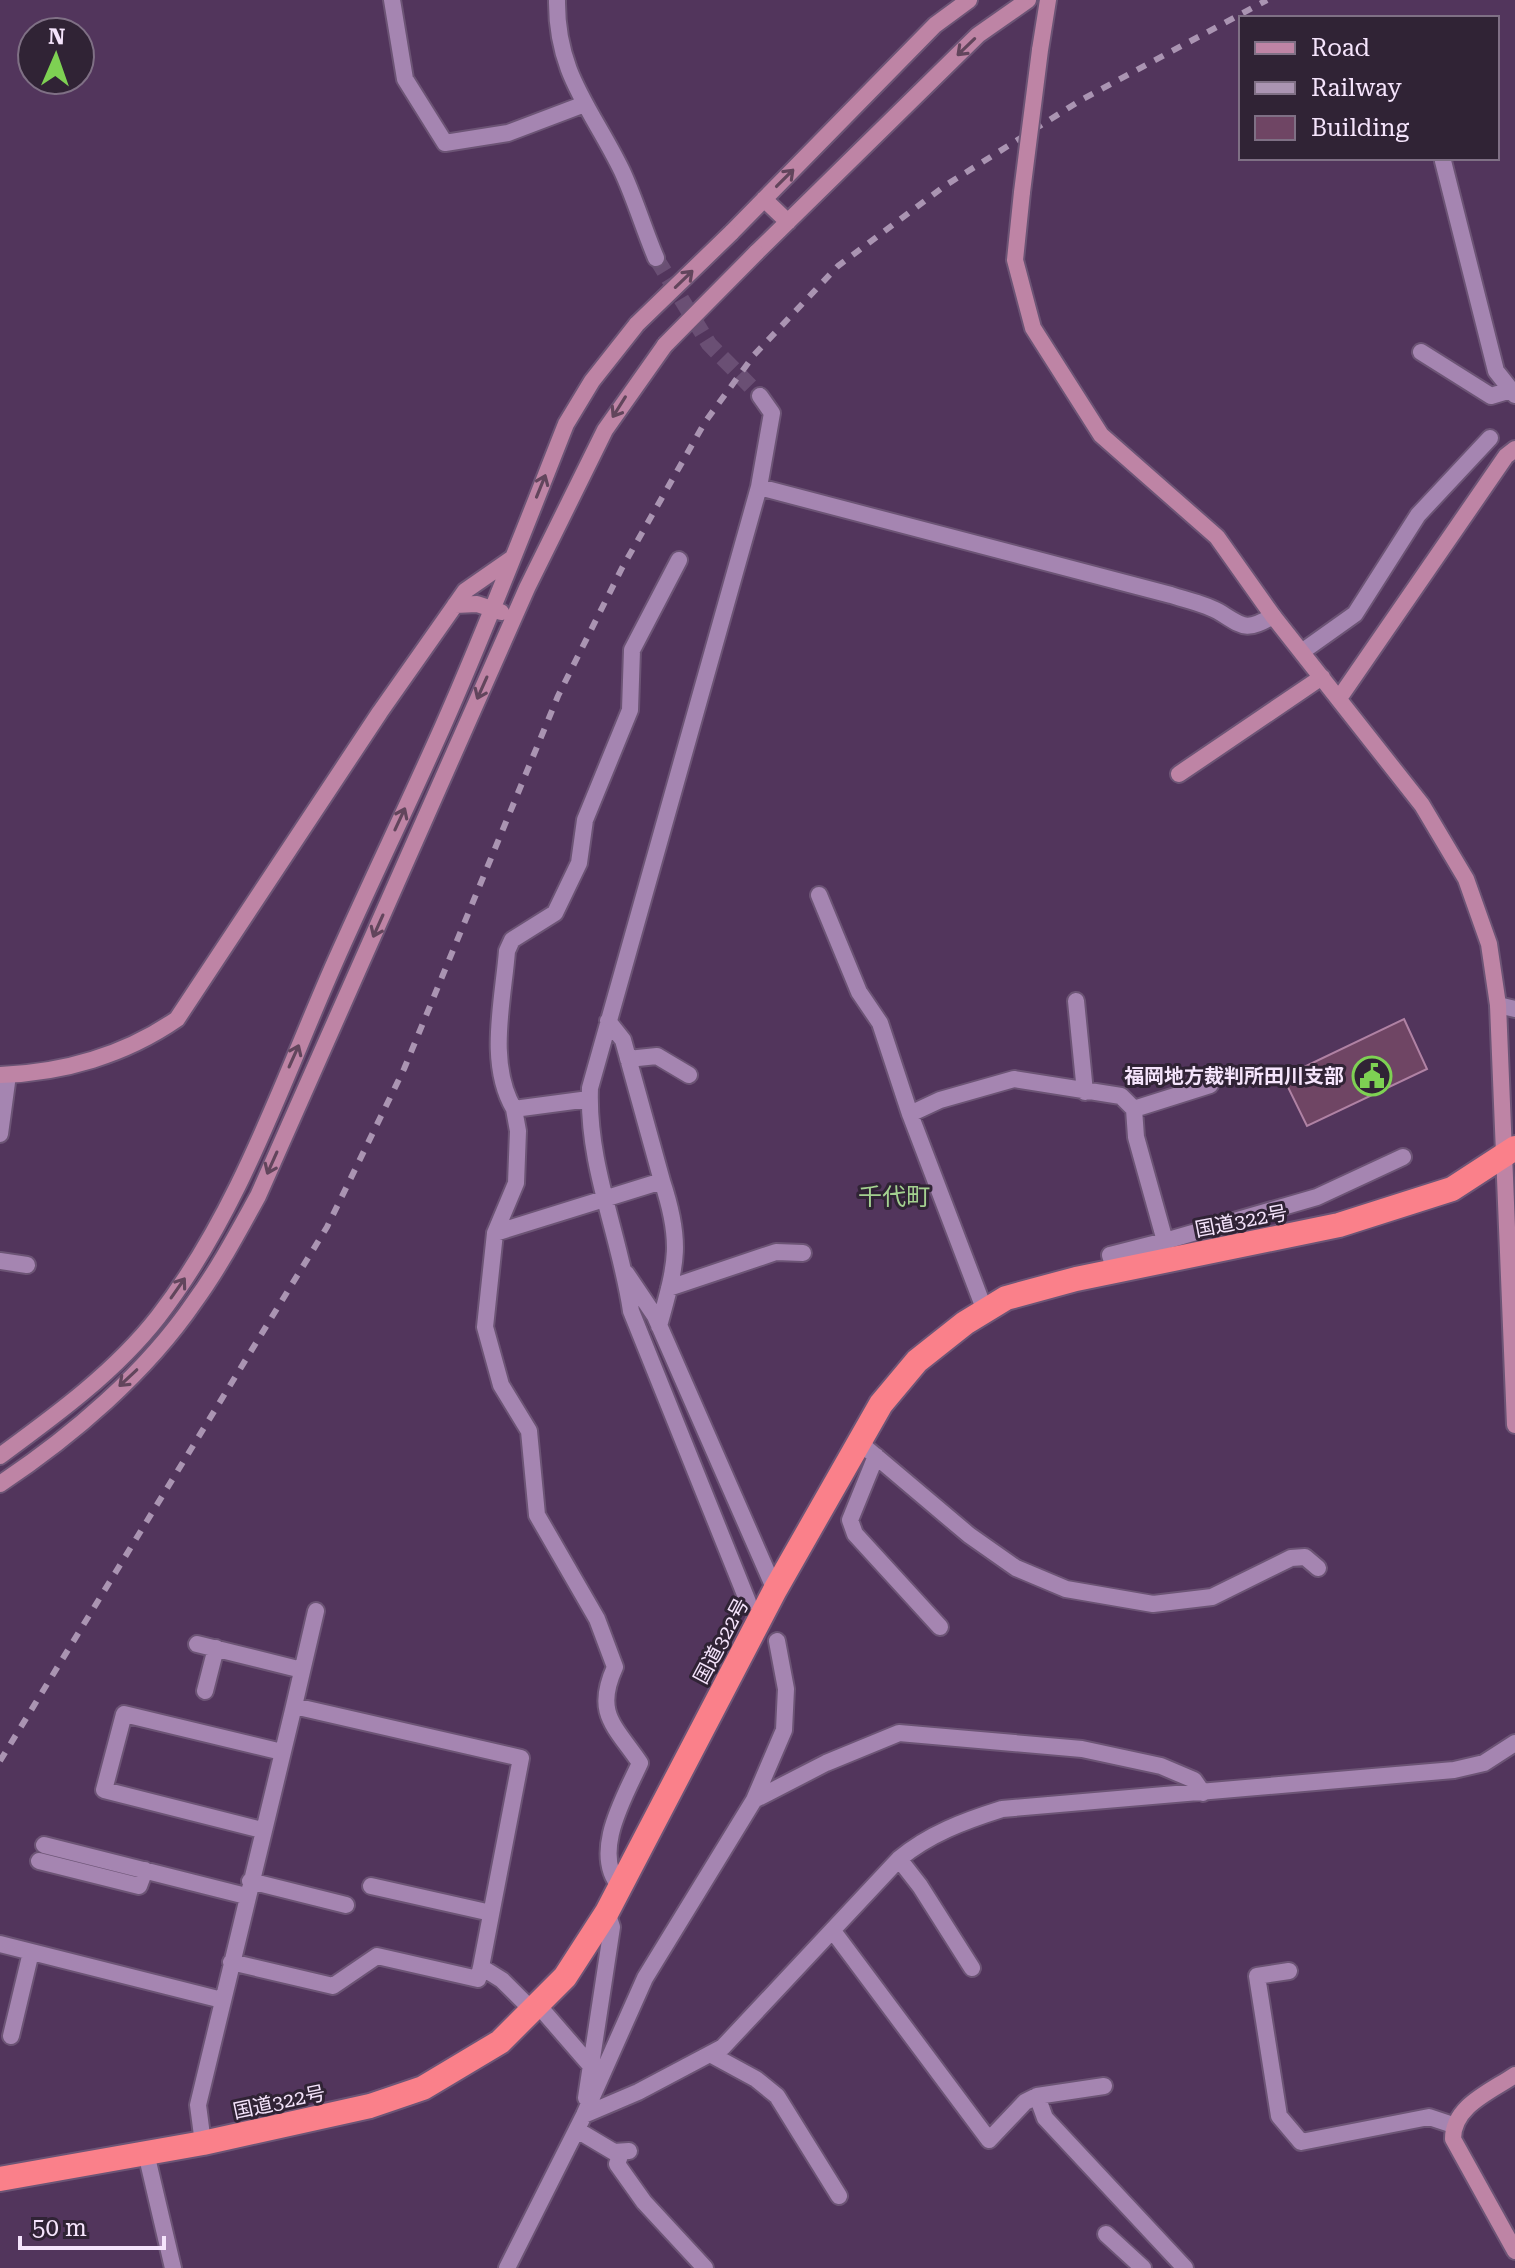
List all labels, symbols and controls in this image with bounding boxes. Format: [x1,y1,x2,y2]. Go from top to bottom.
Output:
north arrow [16,16,96,96]
legend [1239,16,1499,160]
text: N [48,24,66,49]
text: Road [1311,34,1370,62]
one-way arrow [957,37,976,57]
text: Railway [1311,74,1402,102]
text: Building [1311,114,1409,142]
one-way arrow [776,168,795,188]
one-way arrow [674,269,694,288]
one-way arrow [610,396,627,418]
one-way arrow [535,474,550,499]
one-way arrow [474,675,489,700]
one-way arrow [393,807,408,831]
one-way arrow [369,913,384,937]
one-way arrow [287,1044,302,1068]
public building icon: 福岡地方裁判所田川支部 [1351,1055,1393,1097]
place label: 福岡地方裁判所田川支部 [1124,1064,1344,1088]
one-way arrow [264,1151,279,1175]
district label: 千代町 [858,1183,930,1211]
street label: 国道322号 [1193,1200,1289,1242]
one-way arrow [170,1277,186,1299]
one-way arrow [118,1368,138,1387]
street label: 国道322号 [688,1594,754,1688]
street label: 国道322号 [231,2081,327,2123]
scale bar [20,2200,164,2250]
text: 50 m [32,2214,87,2242]

